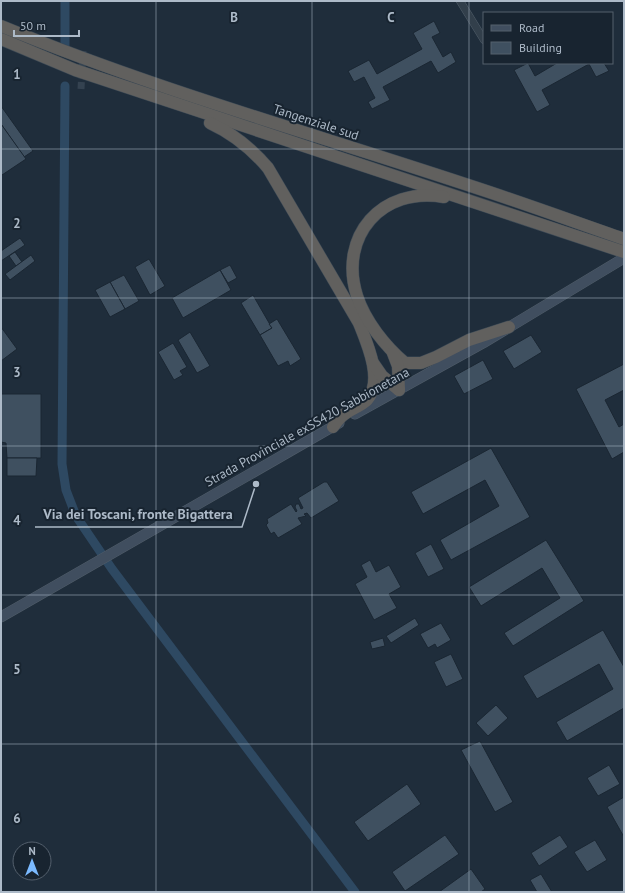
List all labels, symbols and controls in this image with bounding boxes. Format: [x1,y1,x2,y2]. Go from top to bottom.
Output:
text: B [230,9,238,26]
text: C [387,9,395,26]
scale bar [14,12,79,38]
legend [483,12,613,64]
text: 50 m [20,18,46,33]
text: Road [519,20,544,35]
text: Building [519,40,562,55]
text: 1 [13,66,21,83]
street label: Tangenziale sud [271,100,361,144]
text: 2 [13,215,21,232]
text: 3 [13,364,21,381]
street label: Strada Provinciale exSS420 Sabbionetana [202,364,412,490]
callout: Via dei Toscani, fronte Bigattera [35,501,242,527]
text: Via dei Toscani, fronte Bigattera [42,505,233,523]
text: 4 [13,512,21,529]
text: 5 [13,661,21,678]
text: 6 [13,810,21,827]
north arrow [12,841,52,881]
text: N [28,844,36,858]

